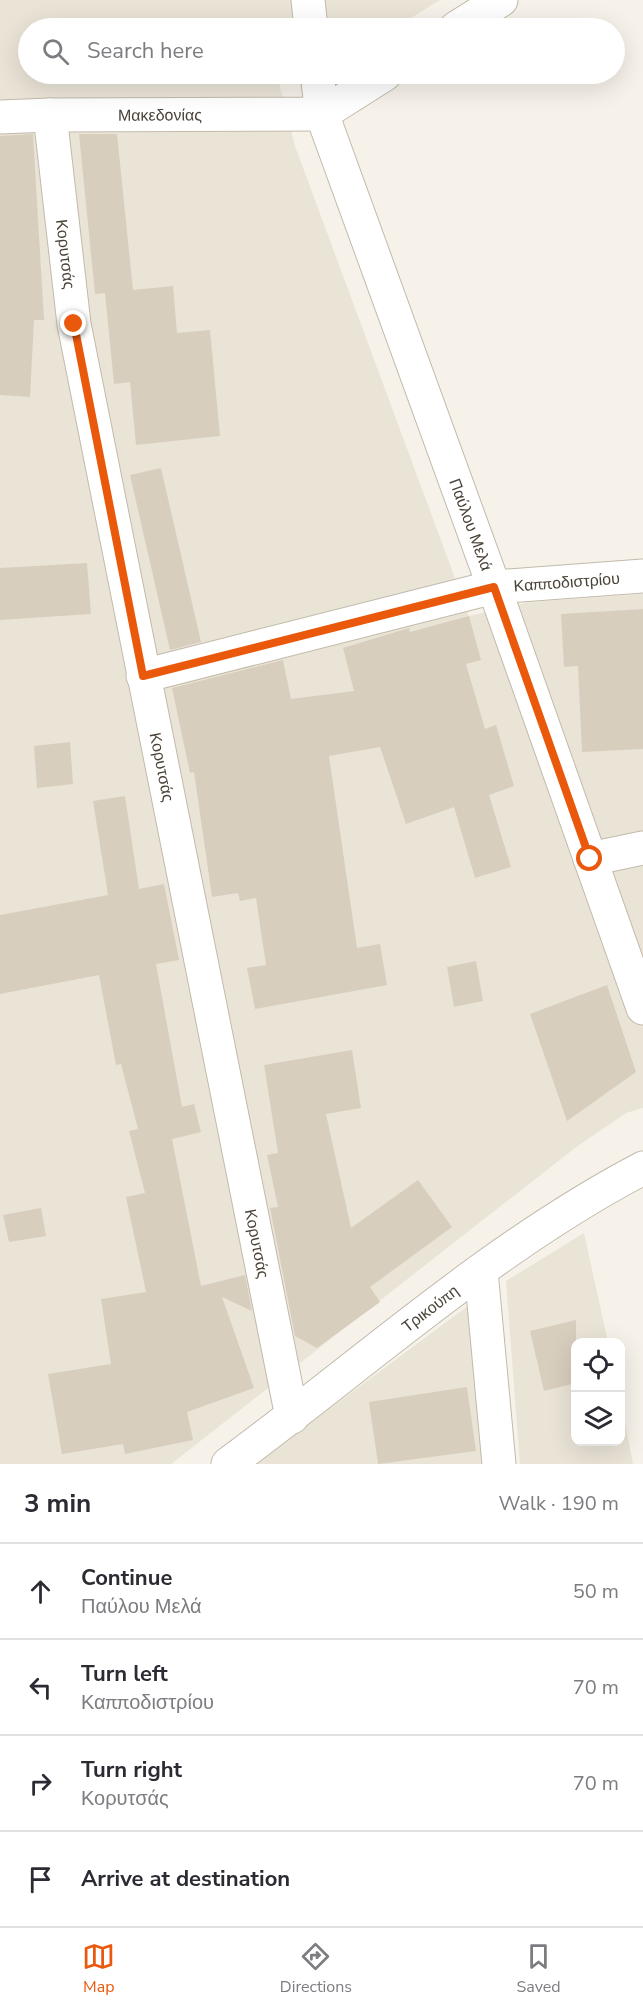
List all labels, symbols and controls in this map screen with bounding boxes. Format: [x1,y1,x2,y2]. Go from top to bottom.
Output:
search box [18,18,625,84]
icon: search [39,35,72,68]
text: Search here [87,36,204,66]
street label: Μακεδονίας [118,104,202,127]
street label: Κορυτσάς [50,218,80,291]
route end [60,310,86,336]
street label: Παύλου Μελά [443,476,497,574]
street label: Καπποδιστρίου [513,568,621,598]
street label: Κορυτσάς [144,731,179,804]
route start [576,845,602,871]
street label: Κορυτσάς [239,1207,274,1281]
street label: Τρικούπη [397,1280,463,1338]
map controls [571,1338,625,1446]
button: locate [571,1338,625,1392]
button: layers [571,1392,625,1446]
text: 3 min [24,1486,91,1521]
text: Walk · 190 m [499,1490,619,1517]
text: Continue [81,1563,172,1593]
icon: ahead [24,1575,57,1608]
text: 50 m [573,1578,619,1605]
text: Παύλου Μελά [81,1593,202,1620]
text: Turn left [81,1659,168,1689]
icon: left [24,1671,57,1704]
text: 70 m [573,1674,619,1701]
text: Καπποδιστρίου [81,1689,214,1716]
text: Turn right [81,1755,182,1785]
icon: right [24,1767,57,1800]
text: 70 m [573,1770,619,1797]
text: Κορυτσάς [81,1785,169,1812]
icon: arrive [24,1863,57,1896]
text: Arrive at destination [81,1864,290,1894]
tab: Map [82,1940,115,1998]
tab: Directions [280,1940,352,1998]
tab: Saved [517,1940,561,1998]

